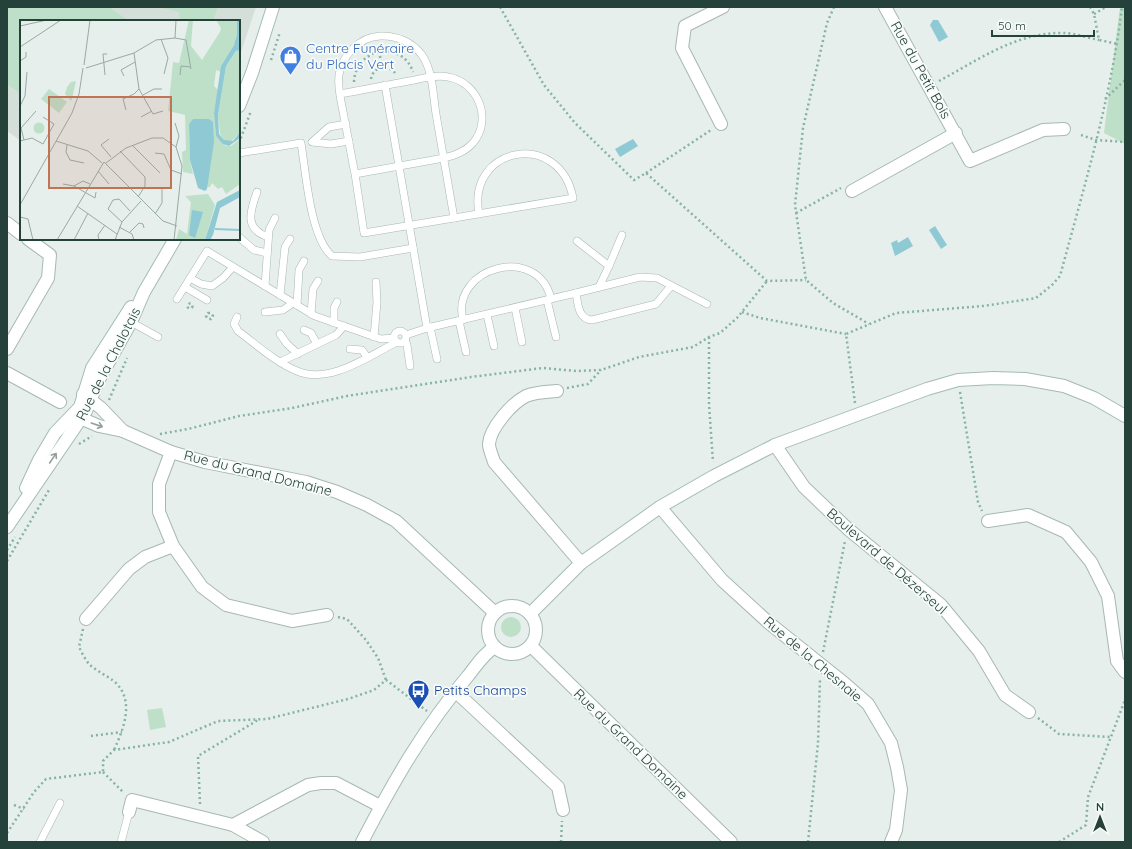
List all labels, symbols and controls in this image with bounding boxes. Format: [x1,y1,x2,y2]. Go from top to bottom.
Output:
scale bar [992,12,1094,38]
street label: Rue du Petit Bois [887,18,955,122]
text: 50 m [998,18,1026,33]
inset map [20,20,240,240]
place label: Centre Funéraire du Placis Vert [306,39,414,73]
shop icon: Centre Funéraire du Placis Vert [277,43,303,76]
street label: Rue de la Chalotais [72,304,144,424]
one-way arrow [91,422,104,429]
street label: Rue du Grand Domaine [182,446,334,500]
one-way arrow [49,452,57,463]
street label: Boulevard de Dézerseul [823,504,951,618]
street label: Rue de la Chesnaie [760,612,866,706]
bus stop icon: Petits Champs [406,677,432,710]
place label: Petits Champs [434,681,527,699]
street label: Rue du Grand Domaine [570,685,692,803]
north arrow [1080,797,1120,837]
text: N [1096,800,1104,814]

